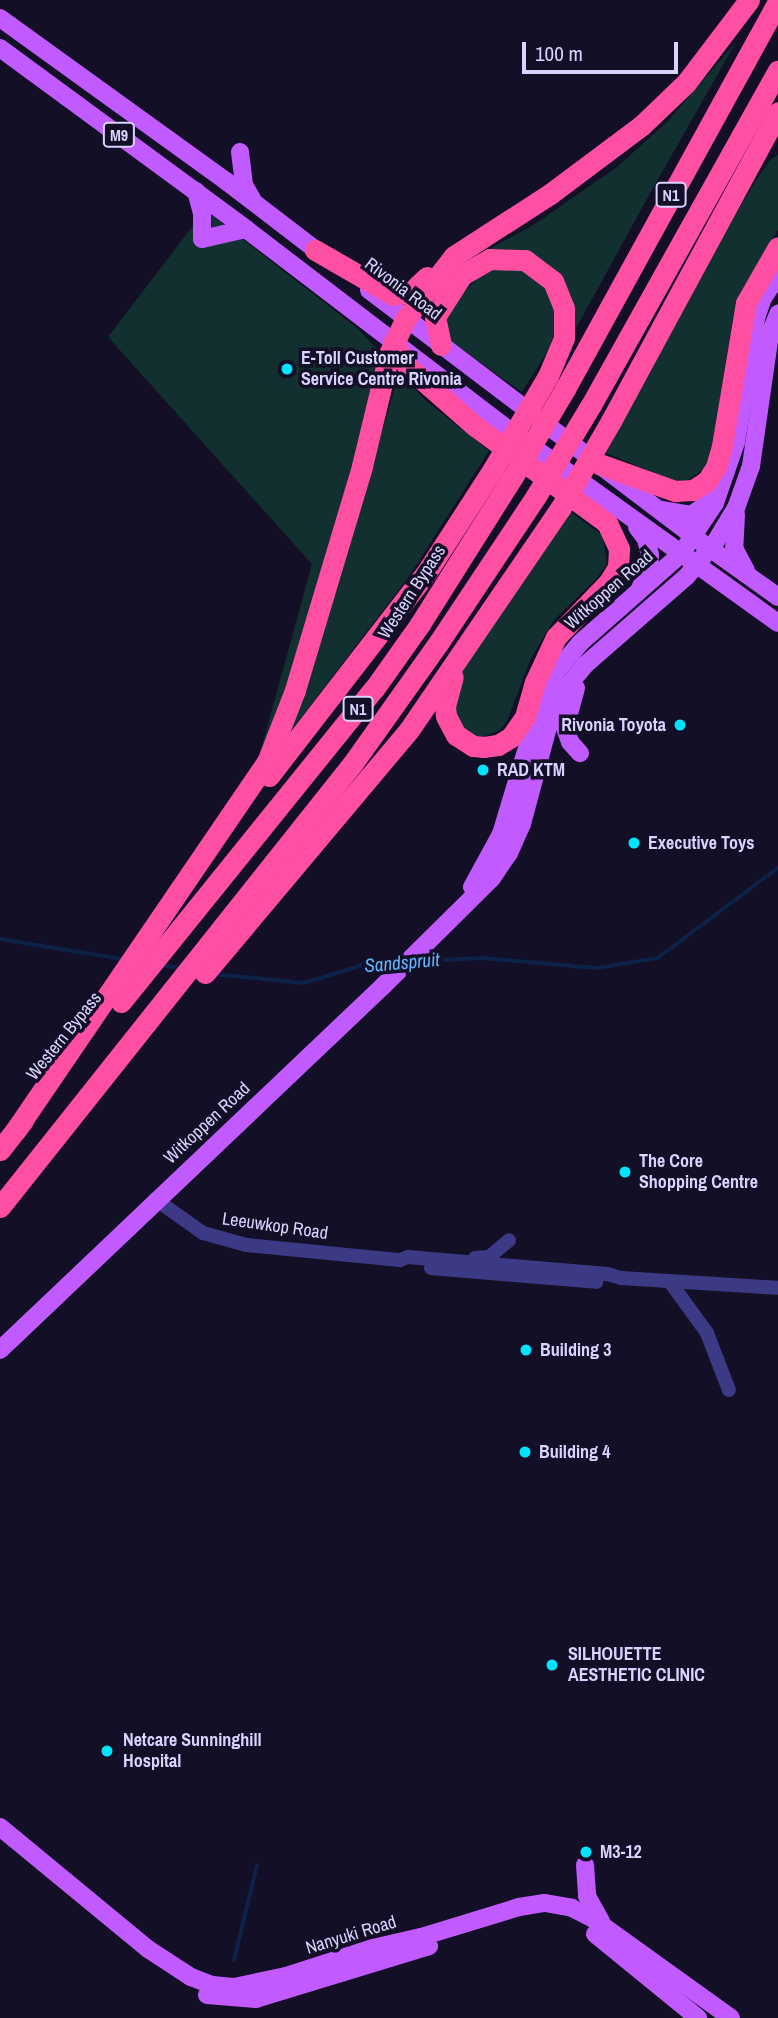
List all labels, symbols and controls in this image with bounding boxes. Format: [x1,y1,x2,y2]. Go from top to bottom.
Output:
scale bar [526,28,682,72]
text: 100 m [535,39,583,68]
road number: M9 [102,122,136,148]
road number: N1 [655,182,687,208]
street label: Rivonia Road [360,253,446,325]
place label: E-Toll Customer Service Centre Rivonia [301,348,462,390]
marker: E-Toll Customer Service Centre Rivonia [279,361,295,377]
street label: Western Bypass [374,541,450,643]
street label: Witkoppen Road [560,546,658,634]
road number: N1 [342,696,374,722]
place label: Rivonia Toyota [561,714,666,736]
marker: Rivonia Toyota [672,717,688,733]
place label: RAD KTM [497,759,565,781]
marker: RAD KTM [475,762,491,778]
place label: Executive Toys [648,832,754,854]
marker: Executive Toys [626,835,642,851]
water label: Sandspruit [363,948,441,978]
street label: Western Bypass [22,988,106,1084]
street label: Witkoppen Road [159,1078,255,1168]
place label: The Core Shopping Centre [639,1151,758,1194]
marker: The Core Shopping Centre [617,1164,633,1180]
street label: Leeuwkop Road [221,1208,329,1244]
place label: Building 3 [540,1339,611,1361]
marker: Building 3 [518,1342,534,1358]
place label: Building 4 [539,1441,610,1463]
marker: Building 4 [517,1444,533,1460]
place label: SILHOUETTE AESTHETIC CLINIC [568,1644,705,1686]
marker: SILHOUETTE AESTHETIC CLINIC [542,1655,562,1675]
place label: Netcare Sunninghill Hospital [123,1730,262,1772]
marker: Netcare Sunninghill Hospital [97,1741,117,1761]
place label: M3-12 [600,1841,642,1863]
marker: M3-12 [578,1844,594,1860]
street label: Nanyuki Road [303,1911,399,1959]

